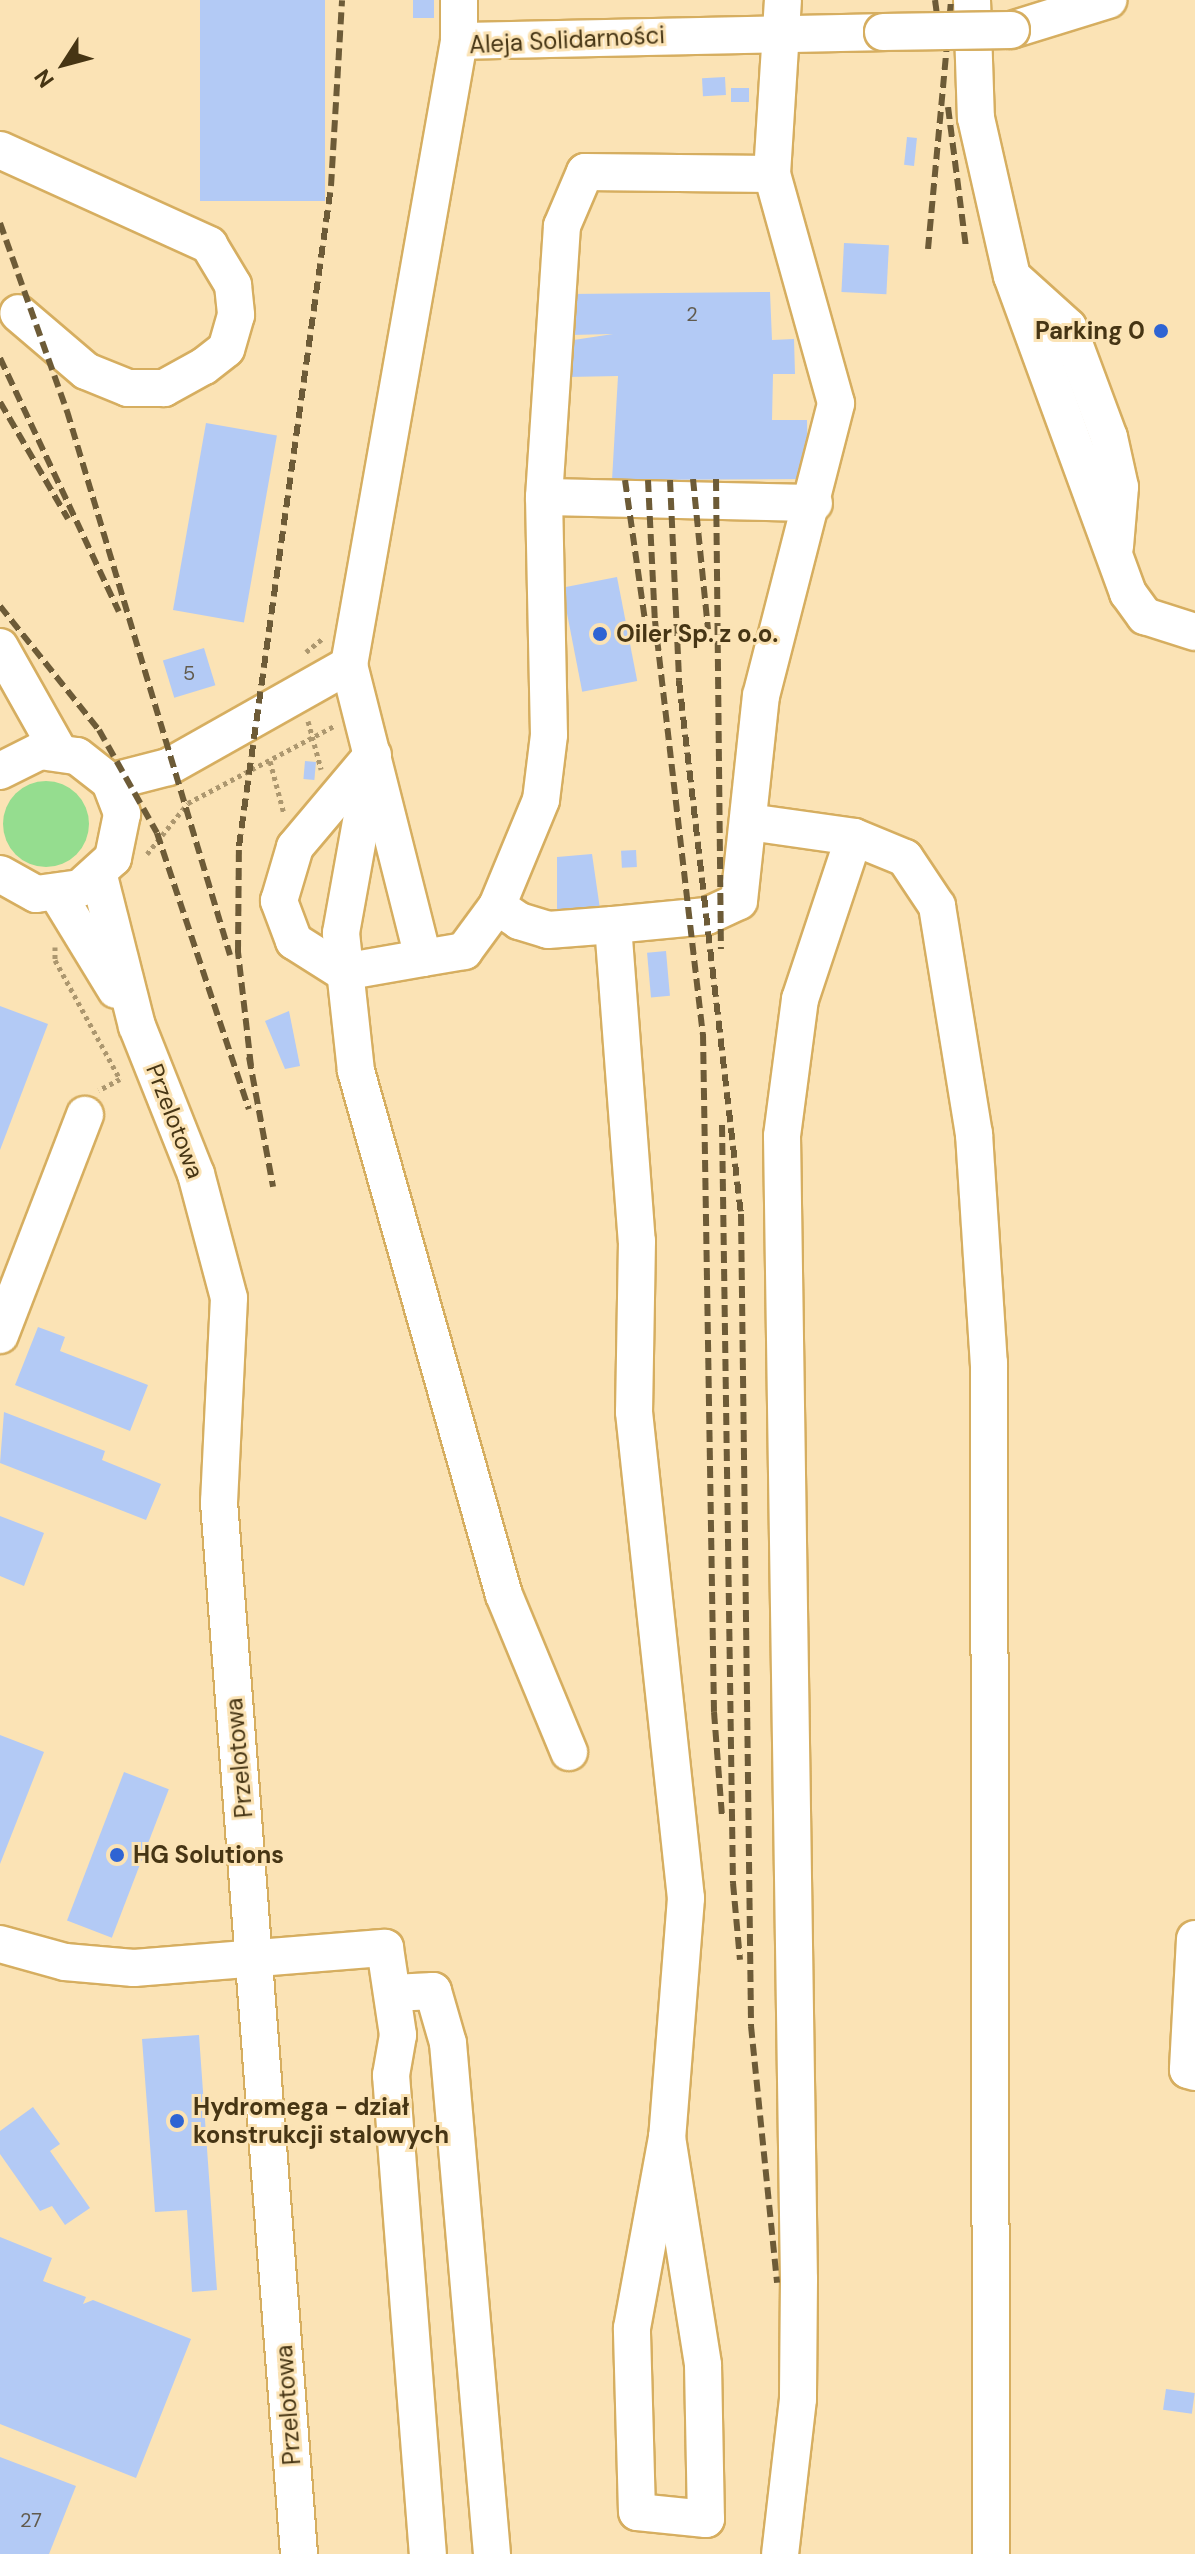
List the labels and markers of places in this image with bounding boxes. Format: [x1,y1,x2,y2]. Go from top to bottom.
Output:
place label: Parking 0 [1035,317,1145,345]
marker: Parking 0 [1152,322,1170,340]
place label: Oiler Sp. z o.o. [616,620,778,648]
marker: Oiler Sp. z o.o. [591,625,609,643]
place label: HG Solutions [133,1841,284,1869]
marker: HG Solutions [108,1846,126,1864]
place label: Hydromega - dział konstrukcji stalowych [193,2093,449,2149]
marker: Hydromega - dział konstrukcji stalowych [168,2112,186,2130]

